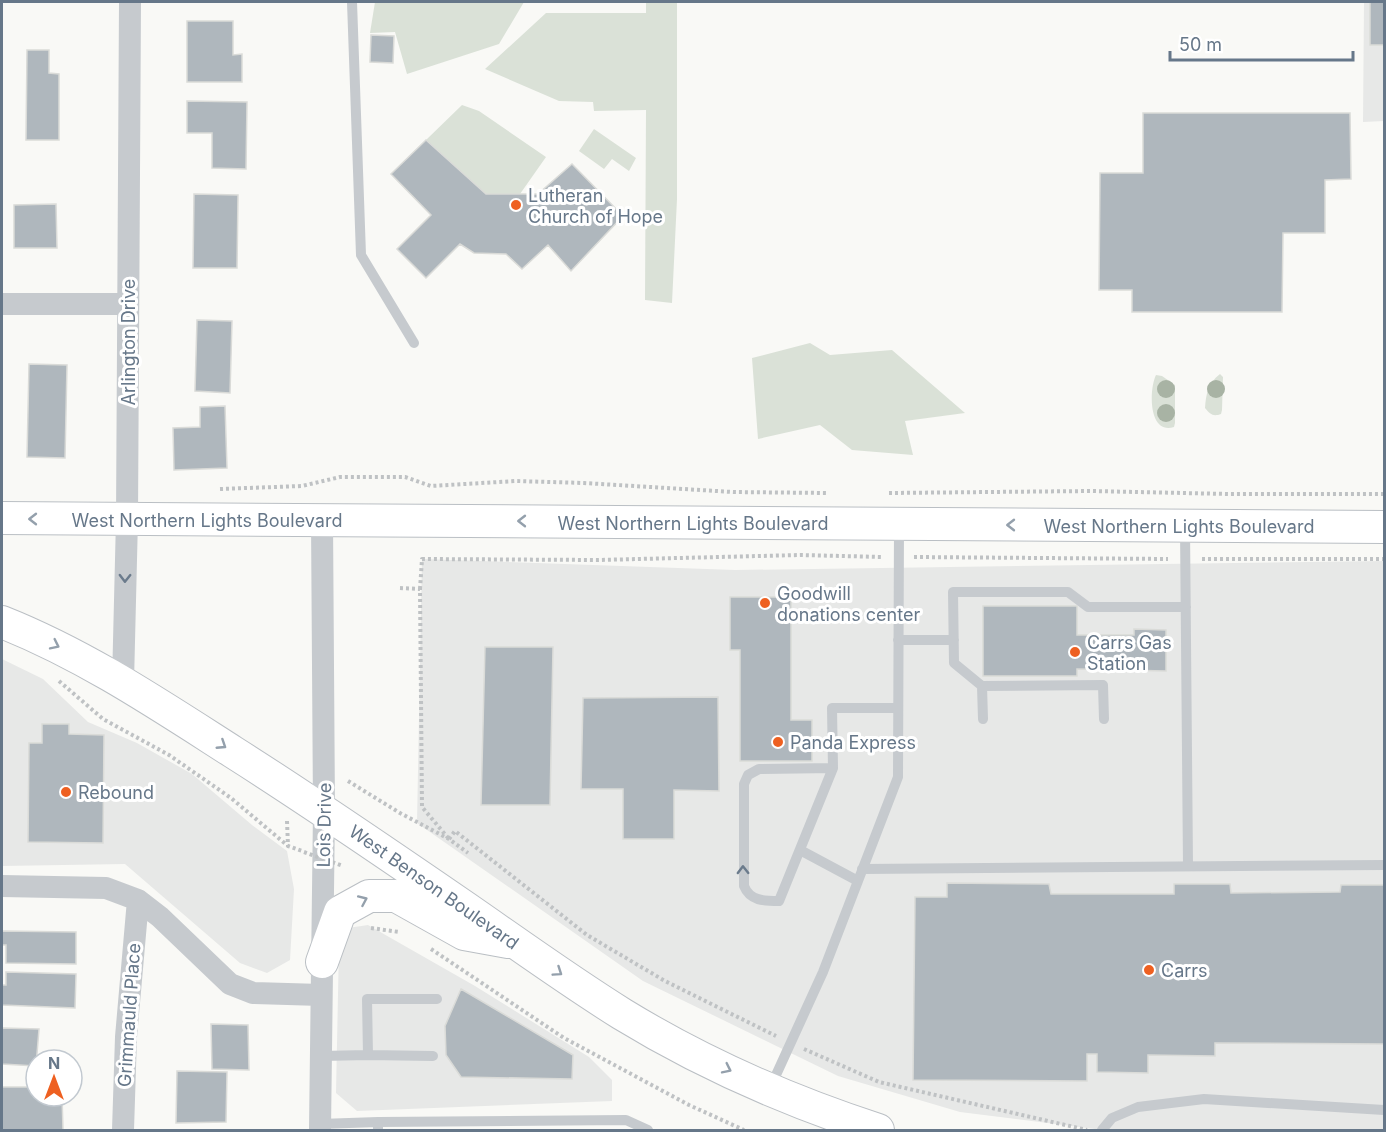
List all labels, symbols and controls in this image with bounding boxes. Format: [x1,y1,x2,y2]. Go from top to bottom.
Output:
scale bar [1170,24,1353,62]
text: 50 m [1179,34,1222,55]
place label: Lutheran Church of Hope [528,185,663,227]
marker: Lutheran Church of Hope [509,198,523,212]
street label: Arlington Drive [118,279,139,405]
street label: West Northern Lights Boulevard [72,510,342,531]
one-way arrow [29,512,38,525]
street label: West Northern Lights Boulevard [558,513,828,534]
one-way arrow [518,515,527,527]
street label: West Northern Lights Boulevard [1044,516,1314,537]
one-way arrow [1007,519,1016,531]
one-way arrow [119,573,132,582]
place label: Goodwill donations center [777,583,920,625]
marker: Goodwill donations center [758,596,772,610]
place label: Carrs Gas Station [1087,632,1172,674]
one-way arrow [49,638,60,650]
marker: Carrs Gas Station [1068,645,1082,659]
place label: Panda Express [790,732,916,753]
marker: Panda Express [771,735,785,749]
one-way arrow [216,738,227,749]
place label: Rebound [78,782,154,803]
street label: Lois Drive [313,783,335,867]
marker: Rebound [59,785,73,799]
street label: West Benson Boulevard [345,820,523,954]
one-way arrow [737,865,749,874]
one-way arrow [357,895,368,907]
street label: Grimmauld Place [113,942,145,1088]
place label: Carrs [1161,960,1208,981]
marker: Carrs [1142,963,1156,977]
one-way arrow [551,965,562,976]
north arrow [24,1048,84,1108]
text: N [48,1053,60,1073]
one-way arrow [720,1062,731,1074]

